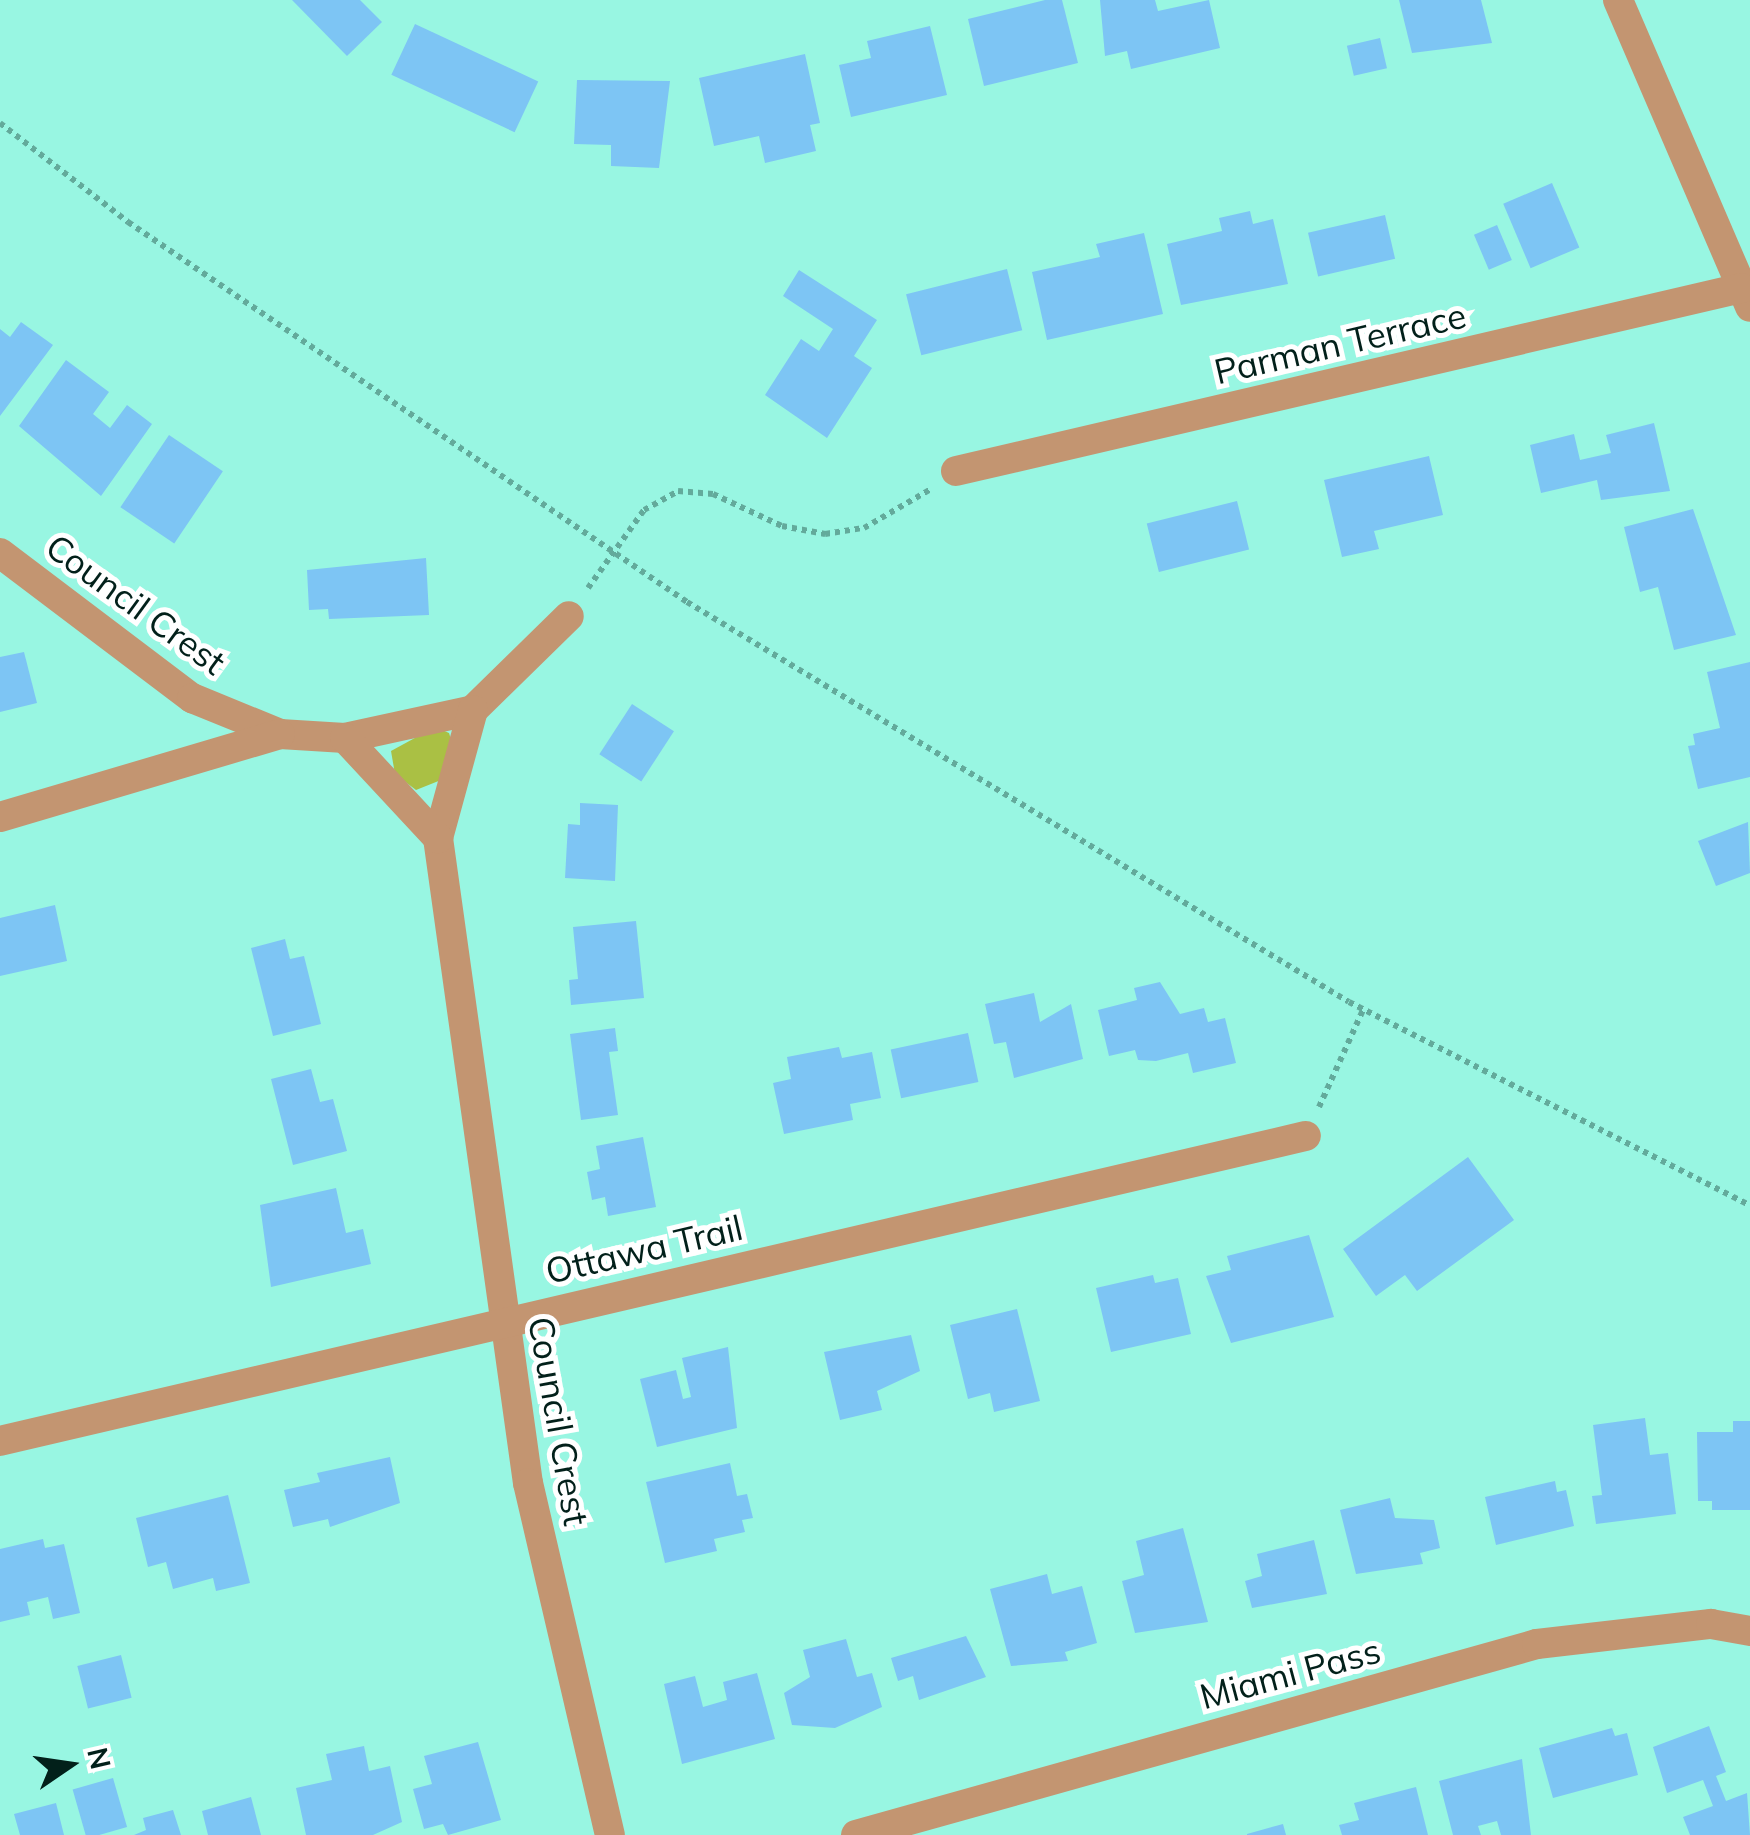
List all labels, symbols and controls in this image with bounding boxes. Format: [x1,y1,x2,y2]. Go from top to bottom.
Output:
street label: Parman Terrace [1210,294,1470,392]
street label: Council Crest [38,525,234,683]
street label: Ottawa Trail [541,1206,747,1292]
street label: Council Crest [520,1313,598,1529]
street label: Miami Pass [1195,1629,1385,1717]
north arrow [20,1715,120,1815]
text: N [80,1744,119,1772]

